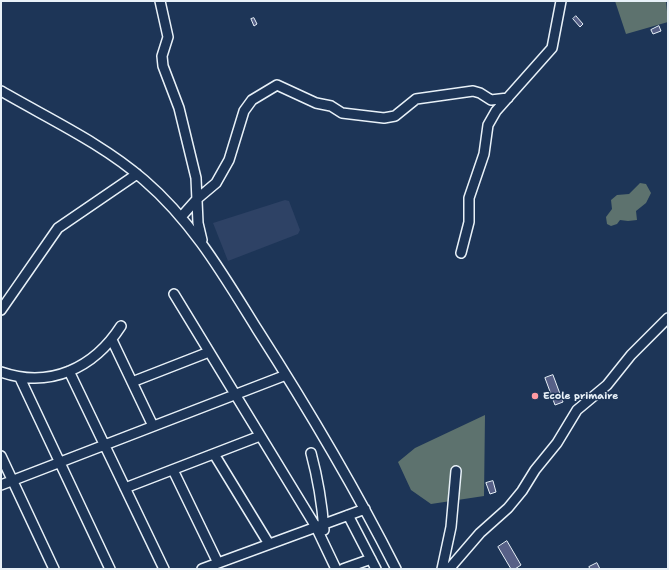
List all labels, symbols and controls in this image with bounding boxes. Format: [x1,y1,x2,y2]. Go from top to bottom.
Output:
place label: Ecole primaire [543,390,618,402]
marker: Ecole primaire [530,391,540,401]

